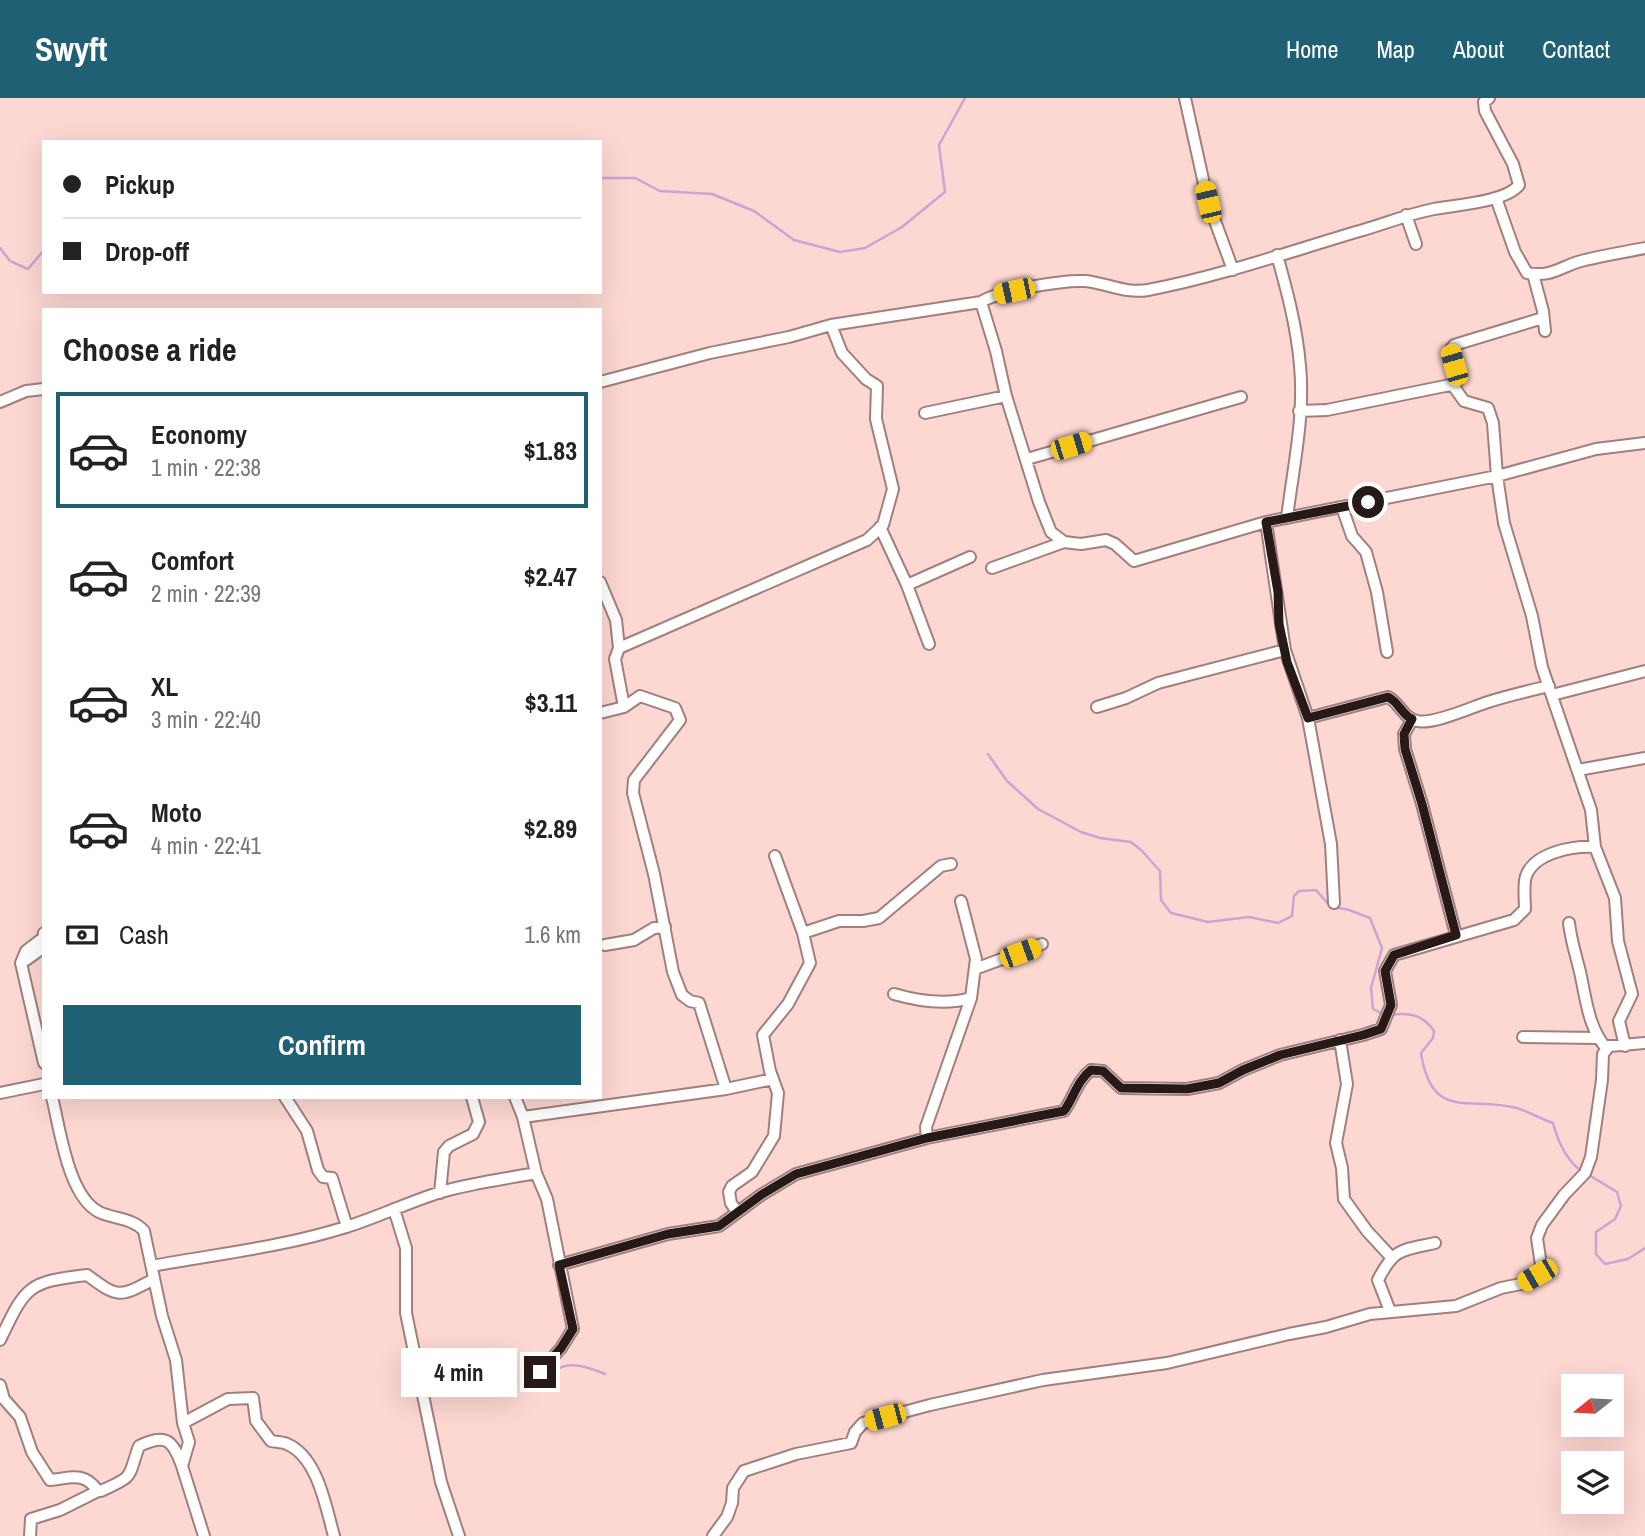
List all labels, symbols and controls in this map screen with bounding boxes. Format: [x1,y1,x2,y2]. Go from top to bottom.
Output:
text: Swyft [35,27,107,71]
text: Home [1286,33,1338,65]
text: Map [1376,33,1415,65]
text: About [1453,33,1504,65]
text: Contact [1542,33,1610,65]
text: Pickup [105,167,175,202]
car [1194,179,1223,225]
text: Drop-off [105,234,189,269]
car [992,276,1037,306]
text: Choose a ride [63,328,237,371]
car [1439,342,1470,388]
text: Economy [151,417,247,452]
icon: car [67,419,130,482]
car [1048,430,1095,462]
text: $1.83 [524,433,577,468]
text: 1 min · 22:38 [151,452,261,483]
route start [1352,486,1384,518]
text: Comfort [151,543,234,578]
icon: car [67,545,130,608]
text: $2.47 [524,559,577,594]
text: 2 min · 22:39 [151,578,261,609]
text: XL [151,669,178,704]
icon: car [67,671,130,734]
text: $3.11 [525,685,577,720]
text: 3 min · 22:40 [151,704,261,735]
text: Moto [151,795,202,830]
icon: car [67,797,130,860]
text: $2.89 [524,811,577,846]
text: 4 min · 22:41 [151,830,261,861]
icon: cash [63,916,101,954]
text: Cash [119,917,169,952]
text: 1.6 km [524,919,581,950]
car [997,936,1044,970]
button: Confirm [63,1005,581,1085]
car [1514,1255,1561,1295]
callout: 4 min [400,1348,516,1396]
route end [524,1356,556,1388]
text: 4 min [434,1357,484,1388]
north arrow [1561,1374,1624,1437]
map controls [1561,1374,1624,1514]
car [862,1401,909,1433]
button: layers [1561,1451,1624,1514]

